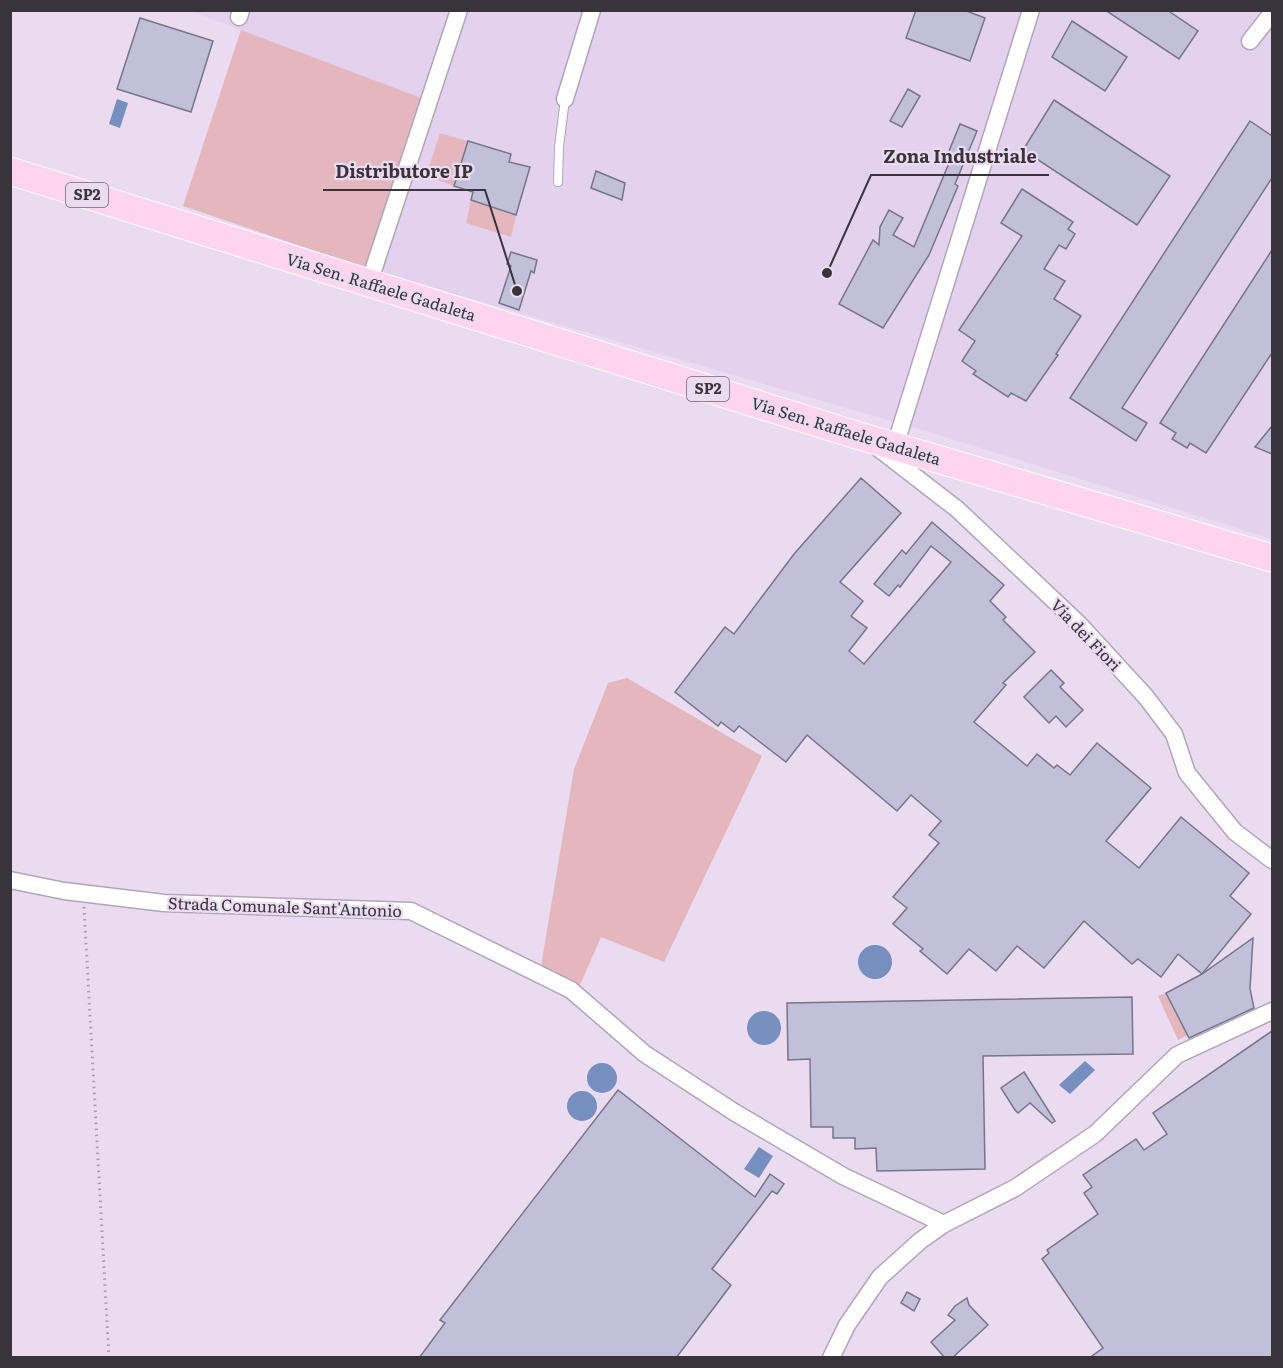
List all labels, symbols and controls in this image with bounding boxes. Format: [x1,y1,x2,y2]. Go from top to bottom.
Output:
callout: Zona Industriale [871,139,1049,175]
text: Zona Industriale [883,142,1037,169]
callout: Distributore IP [323,154,485,190]
text: Distributore IP [335,157,473,184]
road number: SP2 [66,183,108,207]
street label: Via Sen. Raffaele Gadaleta [283,246,480,326]
road number: SP2 [687,377,729,401]
street label: Via Sen. Raffaele Gadaleta [748,390,945,470]
street label: Via dei Fiori [1046,593,1127,676]
street label: Strada Comunale Sant'Antonio [168,890,402,922]

